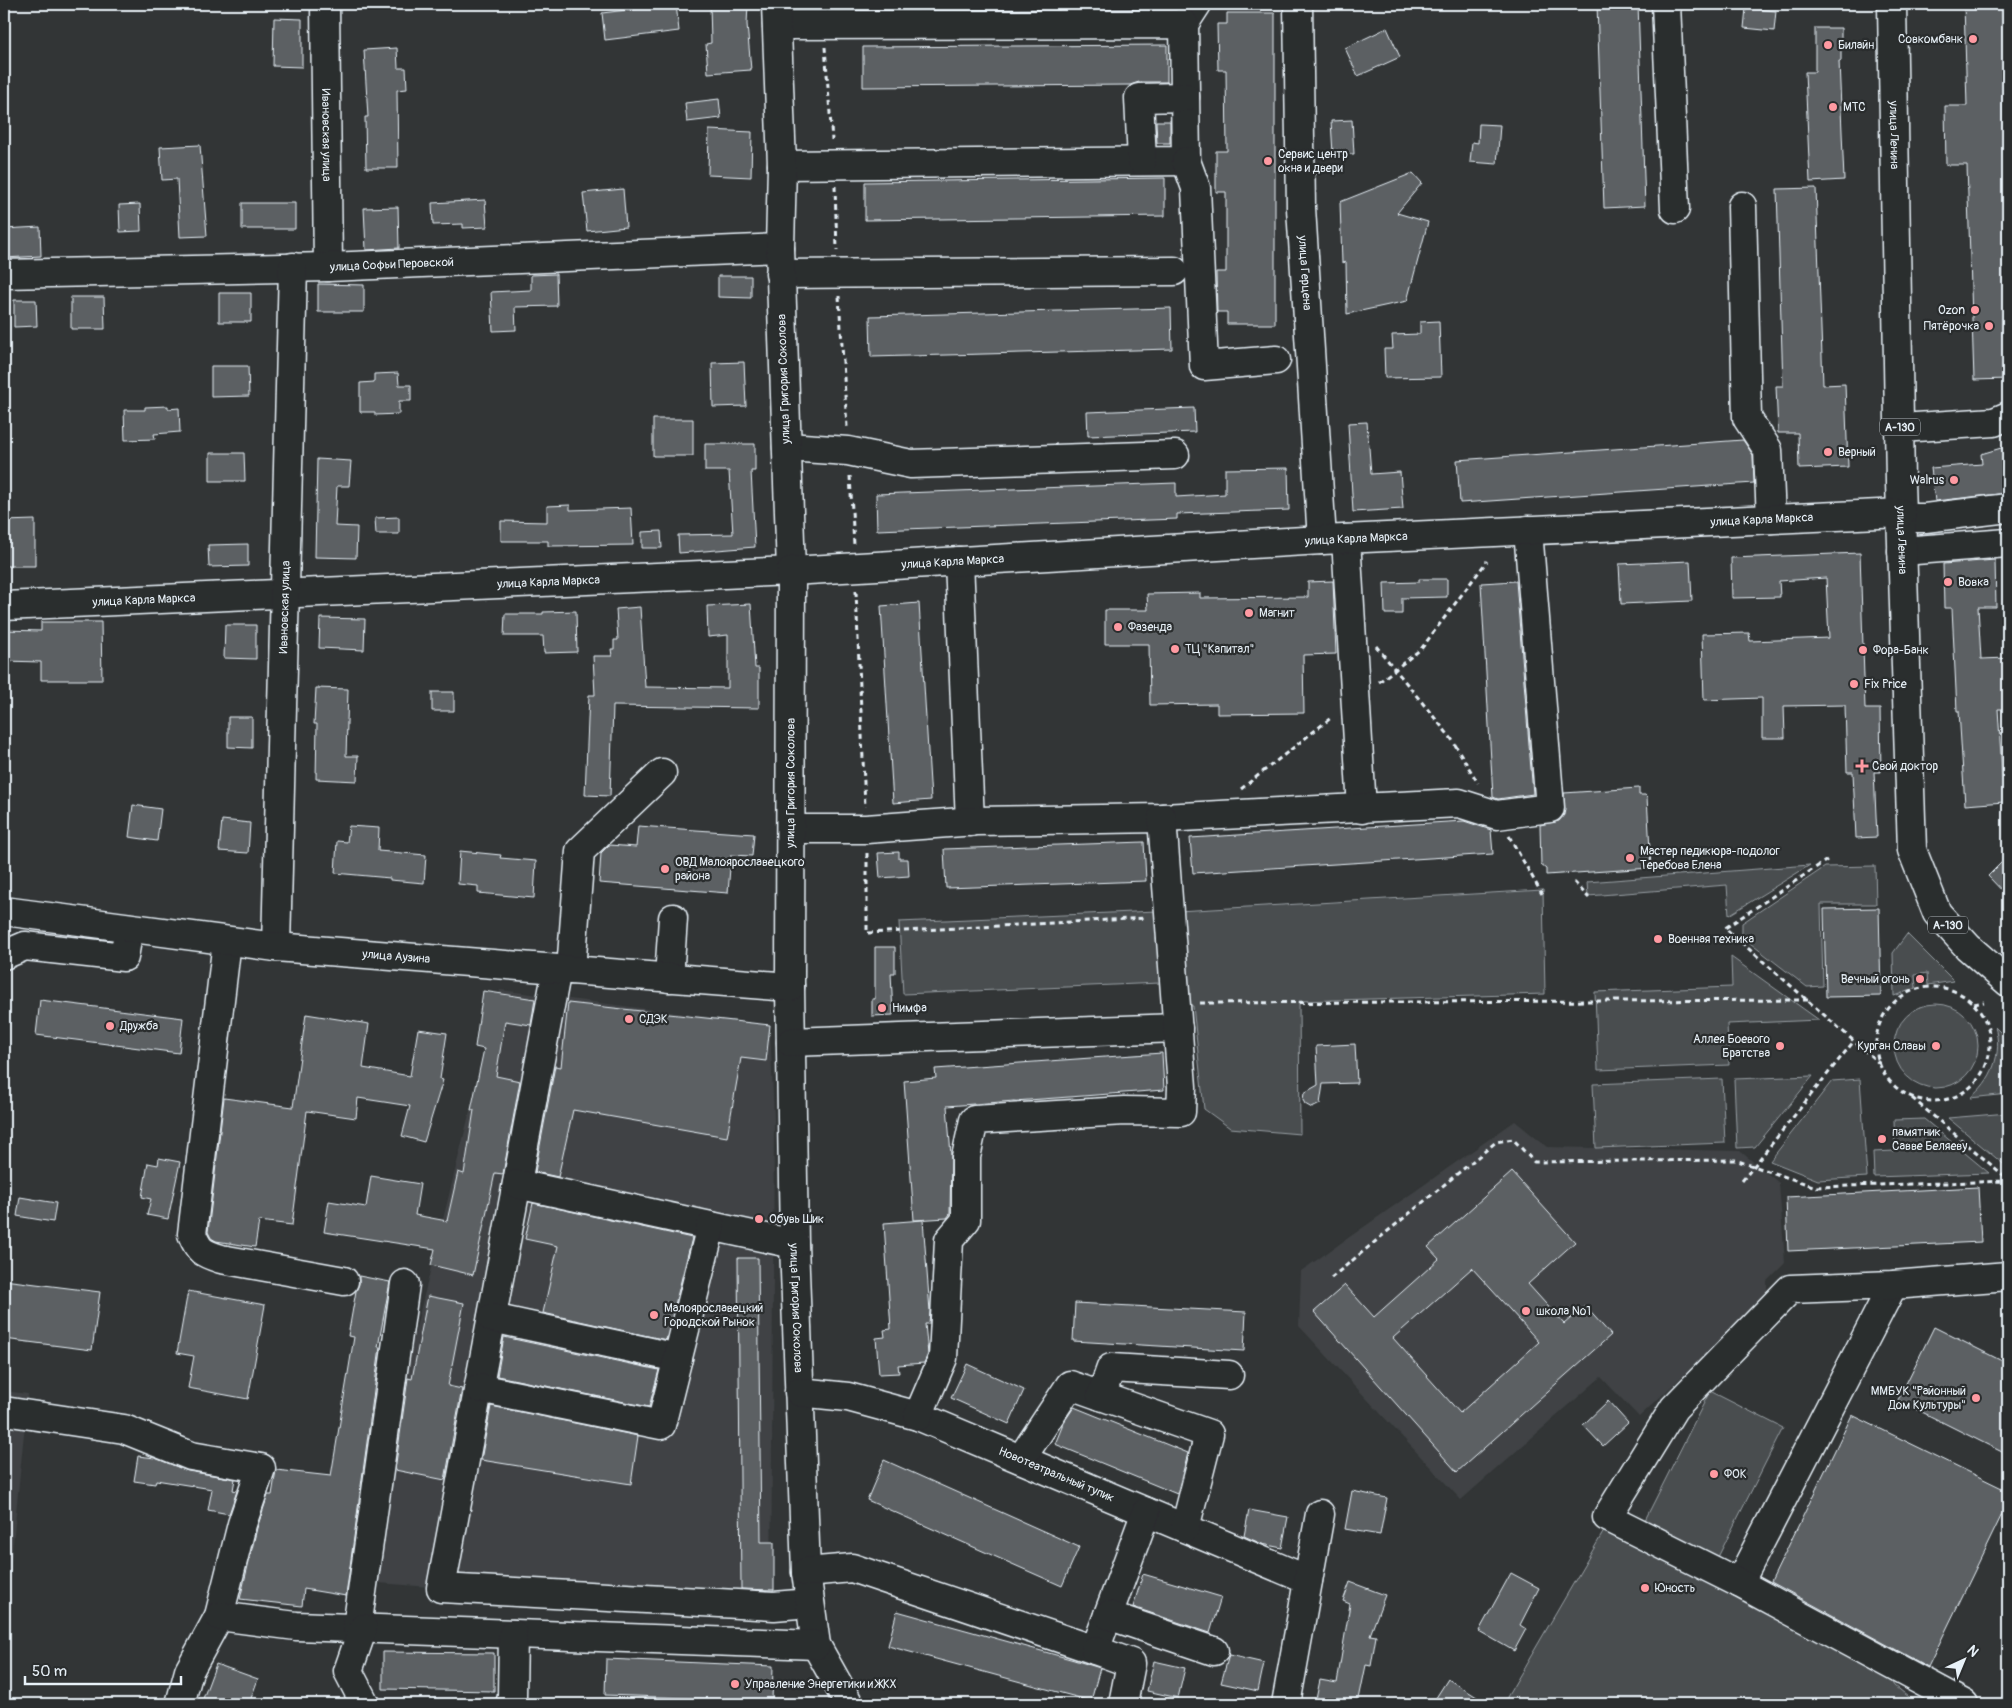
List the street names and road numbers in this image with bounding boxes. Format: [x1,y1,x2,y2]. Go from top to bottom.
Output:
street label: Ивановская улица [318,88,335,182]
street label: улица Ленина [1886,100,1902,170]
street label: улица Герцена [1295,234,1315,311]
street label: улица Софьи Перовской [329,254,454,274]
street label: улица Григория Соколова [774,313,794,445]
road number: А-130 [1880,418,1920,436]
street label: улица Ленина [1893,504,1911,575]
street label: улица Карла Маркса [1709,510,1814,529]
street label: улица Карла Маркса [1303,528,1408,549]
street label: улица Карла Маркса [900,551,1005,572]
street label: Ивановская улица [276,560,293,654]
street label: улица Карла Маркса [496,572,601,592]
street label: улица Карла Маркса [91,590,196,610]
street label: улица Григория Соколова [783,718,798,849]
road number: А-130 [1928,916,1968,934]
street label: улица Аузина [361,946,431,967]
street label: улица Григория Соколова [786,1242,806,1374]
street label: Новотеатральный тупик [996,1443,1117,1505]

